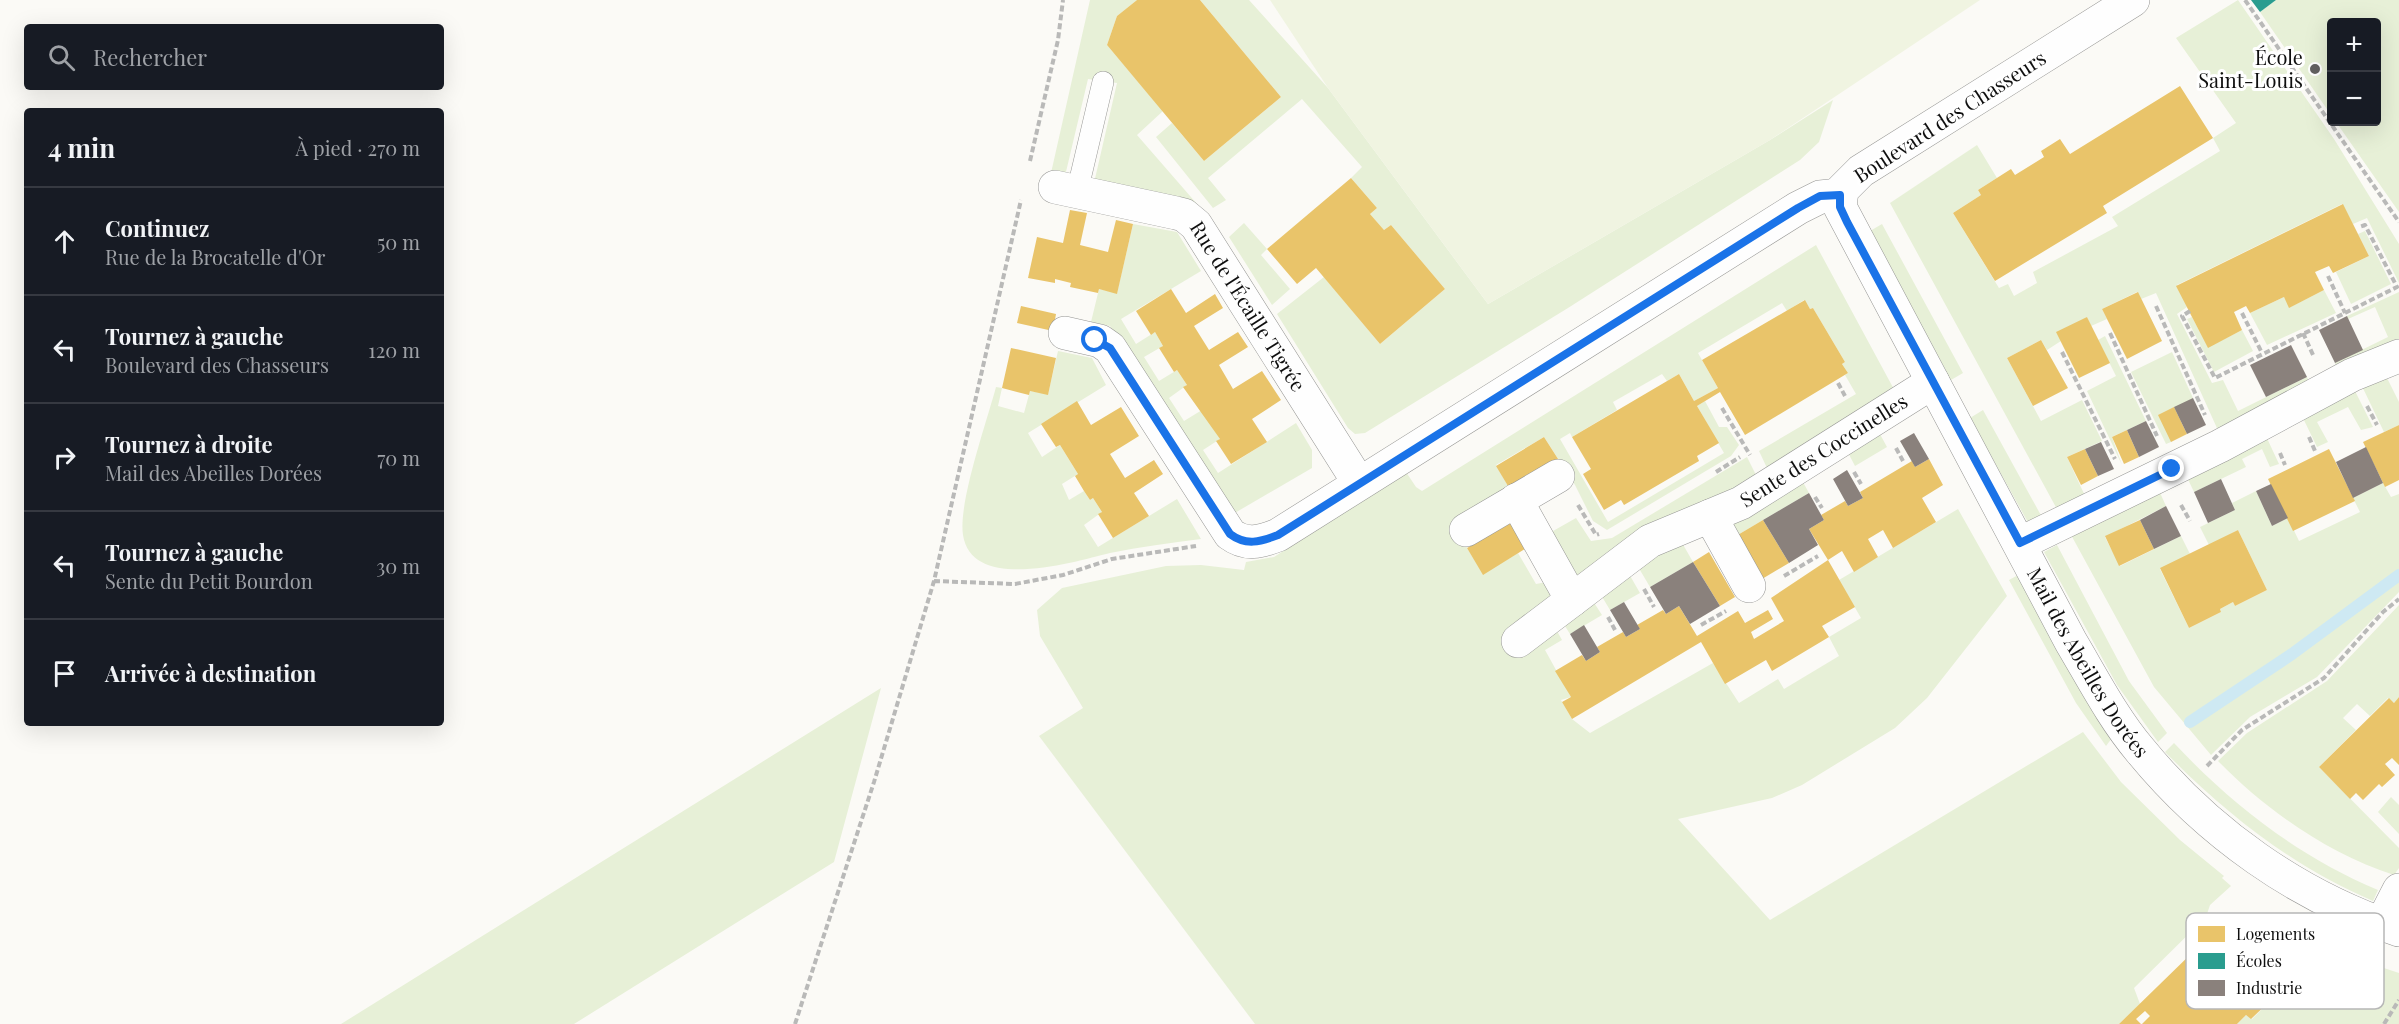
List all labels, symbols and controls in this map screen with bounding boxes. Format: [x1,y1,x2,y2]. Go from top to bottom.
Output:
map controls [2327,18,2381,126]
button: + [2327,18,2381,72]
search box [24,24,444,90]
icon: search [45,41,78,74]
text: Rechercher [93,42,207,72]
street label: Boulevard des Chasseurs [1848,43,2050,188]
place label: École Saint-Louis [2198,43,2303,93]
marker: École Saint-Louis [2308,62,2322,76]
button: − [2327,72,2381,126]
text: 4 min [48,130,115,165]
text: À pied · 270 m [296,134,420,161]
text: Continuez [105,213,209,243]
street label: Rue de l'Écaille Tigrée [1185,215,1313,396]
icon: ahead [48,225,81,258]
text: 50 m [377,228,420,255]
text: Rue de la Brocatelle d'Or [105,243,325,270]
text: Tournez à gauche [105,321,283,351]
route start [1081,326,1107,352]
icon: left [48,333,81,366]
text: 120 m [368,336,420,363]
text: Boulevard des Chasseurs [105,351,329,378]
street label: Sente des Coccinelles [1734,387,1912,513]
text: Tournez à droite [105,429,273,459]
icon: right [48,441,81,474]
text: 70 m [377,444,420,471]
route end [2158,455,2184,481]
text: Mail des Abeilles Dorées [105,459,322,486]
text: Tournez à gauche [105,537,283,567]
icon: left [48,549,81,582]
text: 30 m [376,552,420,579]
street label: Mail des Abeilles Dorées [2022,562,2156,763]
text: Sente du Petit Bourdon [105,567,313,594]
icon: arrive [48,657,81,690]
text: Arrivée à destination [105,658,316,688]
legend [2186,913,2384,1009]
text: Logements [2236,923,2315,944]
text: Écoles [2236,950,2282,971]
text: Industrie [2236,977,2302,998]

